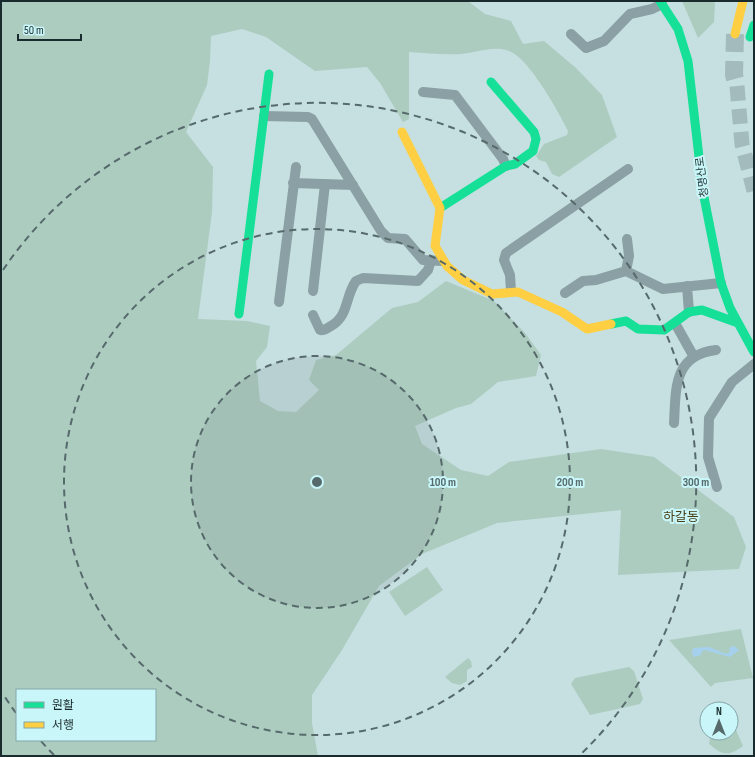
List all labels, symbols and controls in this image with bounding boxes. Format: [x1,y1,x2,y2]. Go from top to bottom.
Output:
scale bar [18,16,81,42]
text: 50 m [24,23,44,38]
street label: 청명산로 [693,156,711,198]
centre of rings [310,475,324,489]
text: 100 m [430,475,456,490]
text: 200 m [557,475,583,490]
text: 300 m [683,475,709,490]
district label: 하갈동 [663,509,699,525]
legend [16,689,156,741]
text: 원활 [52,698,74,713]
north arrow [699,701,739,741]
text: N [716,705,722,718]
text: 서행 [52,718,74,733]

